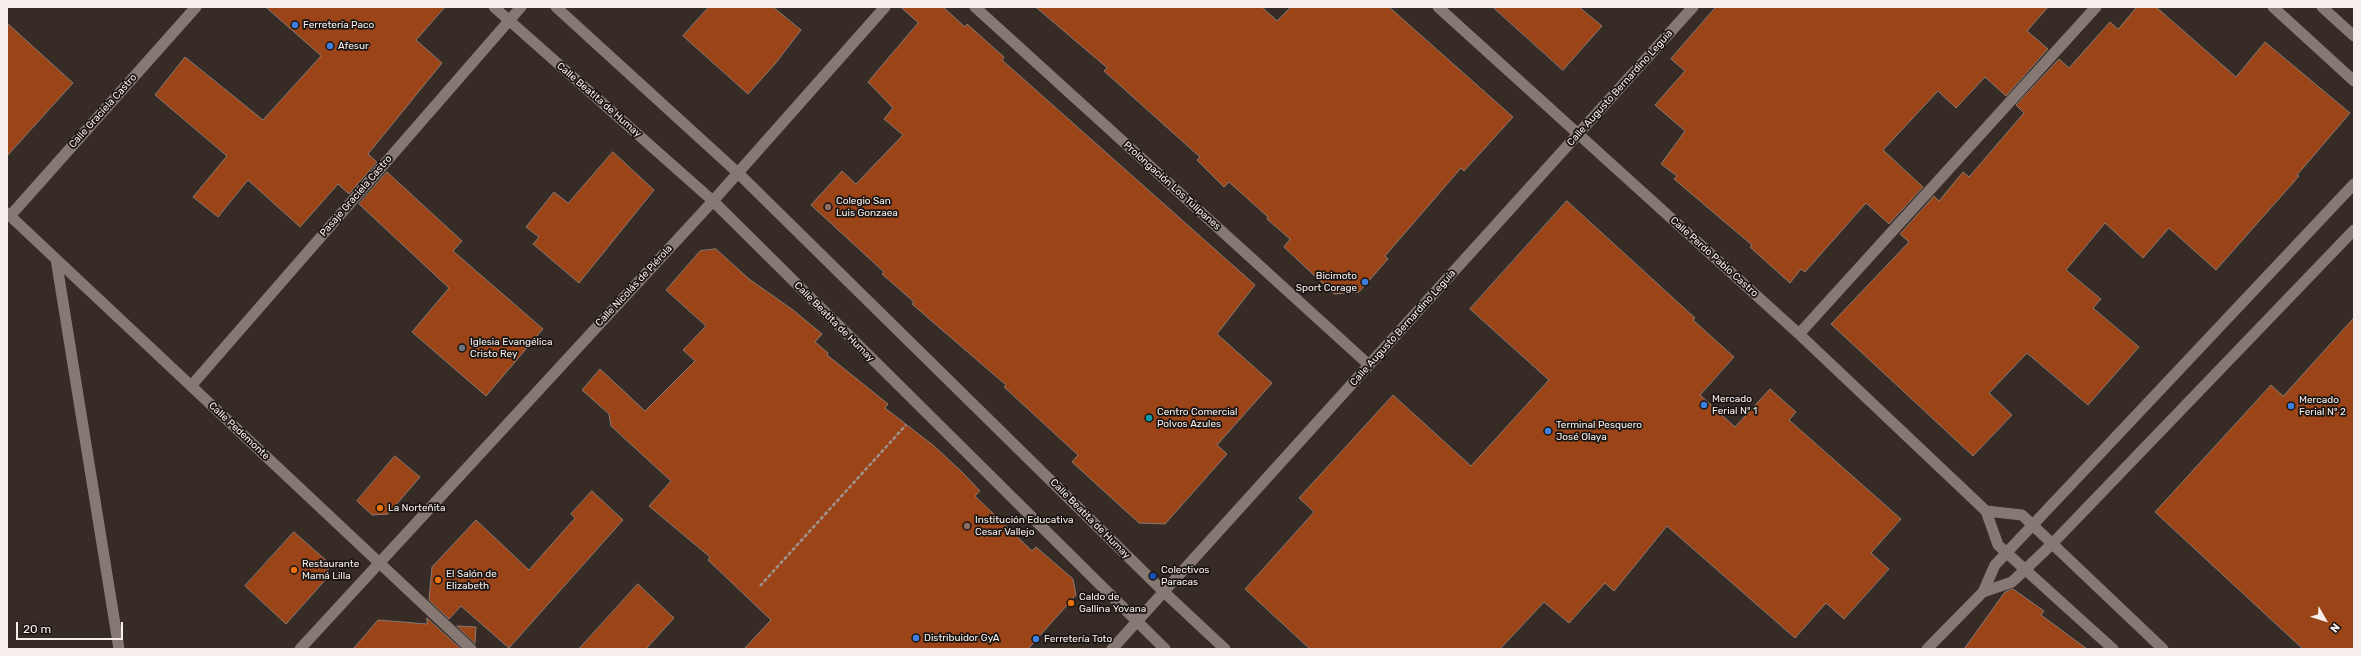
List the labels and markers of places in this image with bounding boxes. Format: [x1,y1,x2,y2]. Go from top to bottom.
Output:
place label: Ferretería Paco [303,19,374,31]
marker: Ferretería Paco [290,20,300,30]
place label: Afesur [338,40,369,52]
marker: Afesur [325,41,335,51]
place label: Colegio San Luis Gonzaea [836,195,898,218]
marker: Colegio San Luis Gonzaea [823,202,833,212]
place label: Bicimoto Sport Corage [1296,270,1357,294]
marker: Bicimoto Sport Corage [1360,277,1370,287]
place label: Iglesia Evangélica Cristo Rey [470,336,553,360]
marker: Iglesia Evangélica Cristo Rey [457,343,467,353]
place label: Mercado Ferial Nº 1 [1712,393,1757,416]
place label: Mercado Ferial Nº 2 [2299,394,2346,418]
marker: Mercado Ferial Nº 1 [1699,400,1709,410]
marker: Mercado Ferial Nº 2 [2286,401,2296,411]
place label: Centro Comercial Polvos Azules [1157,406,1238,430]
marker: Centro Comercial Polvos Azules [1144,413,1154,423]
place label: Terminal Pesquero José Olaya [1556,419,1642,442]
marker: Terminal Pesquero José Olaya [1543,426,1553,436]
place label: La Norteñita [388,502,446,514]
marker: La Norteñita [375,503,385,513]
place label: Institución Educativa Cesar Vallejo [975,514,1073,538]
marker: Institución Educativa Cesar Vallejo [962,521,972,531]
place label: Restaurante Mamá Lilla [302,558,359,582]
place label: Colectivos Paracas [1161,564,1209,588]
marker: Restaurante Mamá Lilla [289,565,299,575]
place label: El Salón de Elizabeth [446,568,497,592]
marker: Colectivos Paracas [1148,571,1158,581]
marker: El Salón de Elizabeth [433,575,443,585]
place label: Caldo de Gallina Yovana [1079,591,1146,614]
marker: Caldo de Gallina Yovana [1066,598,1076,608]
place label: Distribuidor GyA [924,632,1000,644]
marker: Distribuidor GyA [911,633,921,643]
place label: Ferretería Toto [1044,633,1112,645]
marker: Ferretería Toto [1031,634,1041,644]

